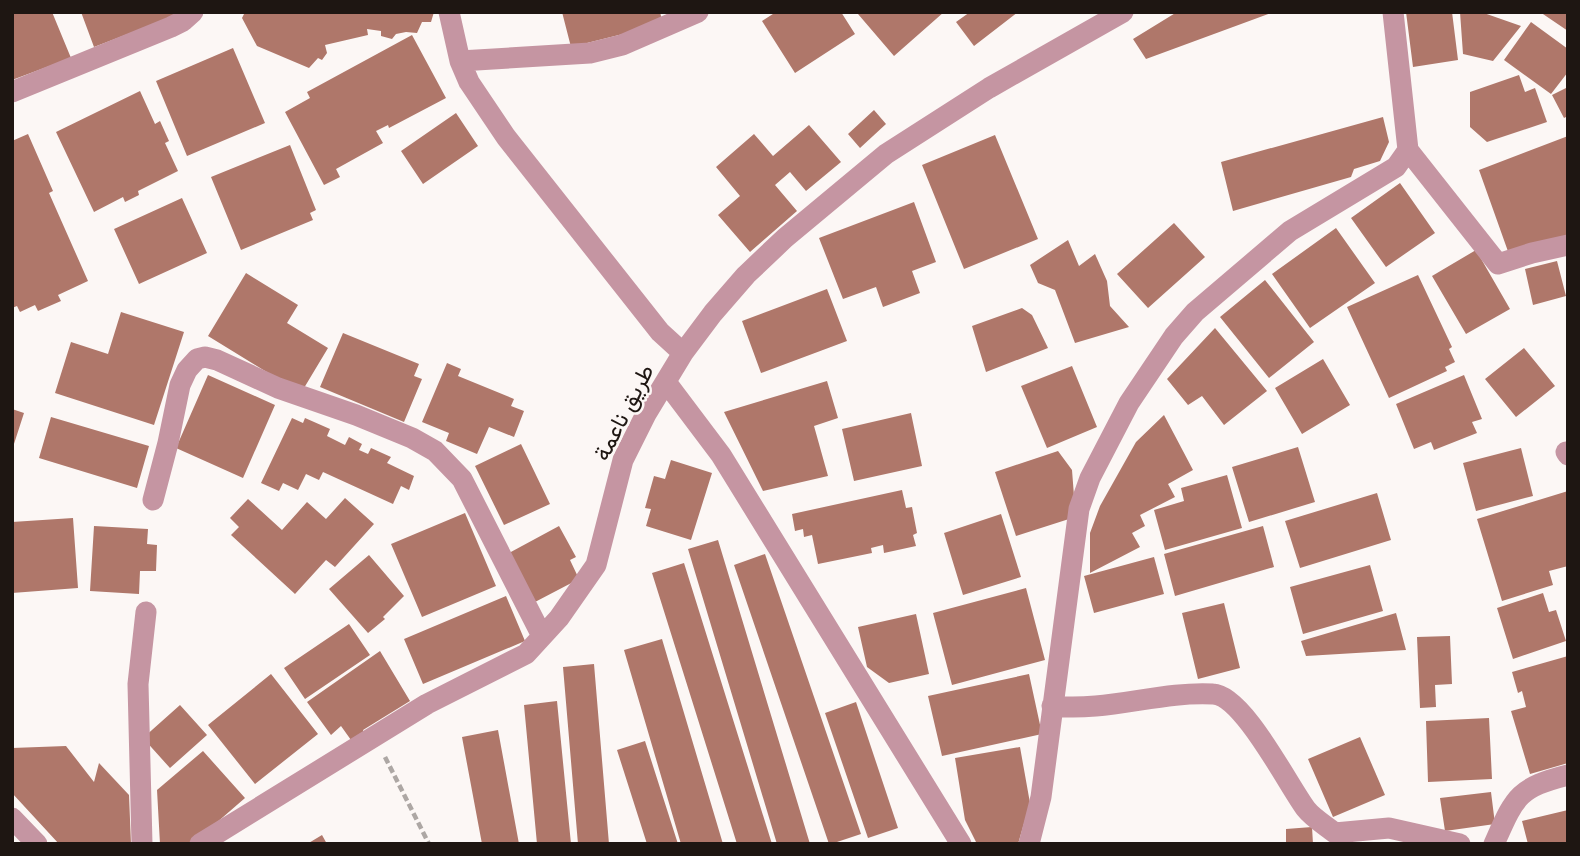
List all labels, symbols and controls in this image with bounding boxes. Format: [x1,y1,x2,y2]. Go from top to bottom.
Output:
street label: طريق ناعمة [586,359,661,466]

